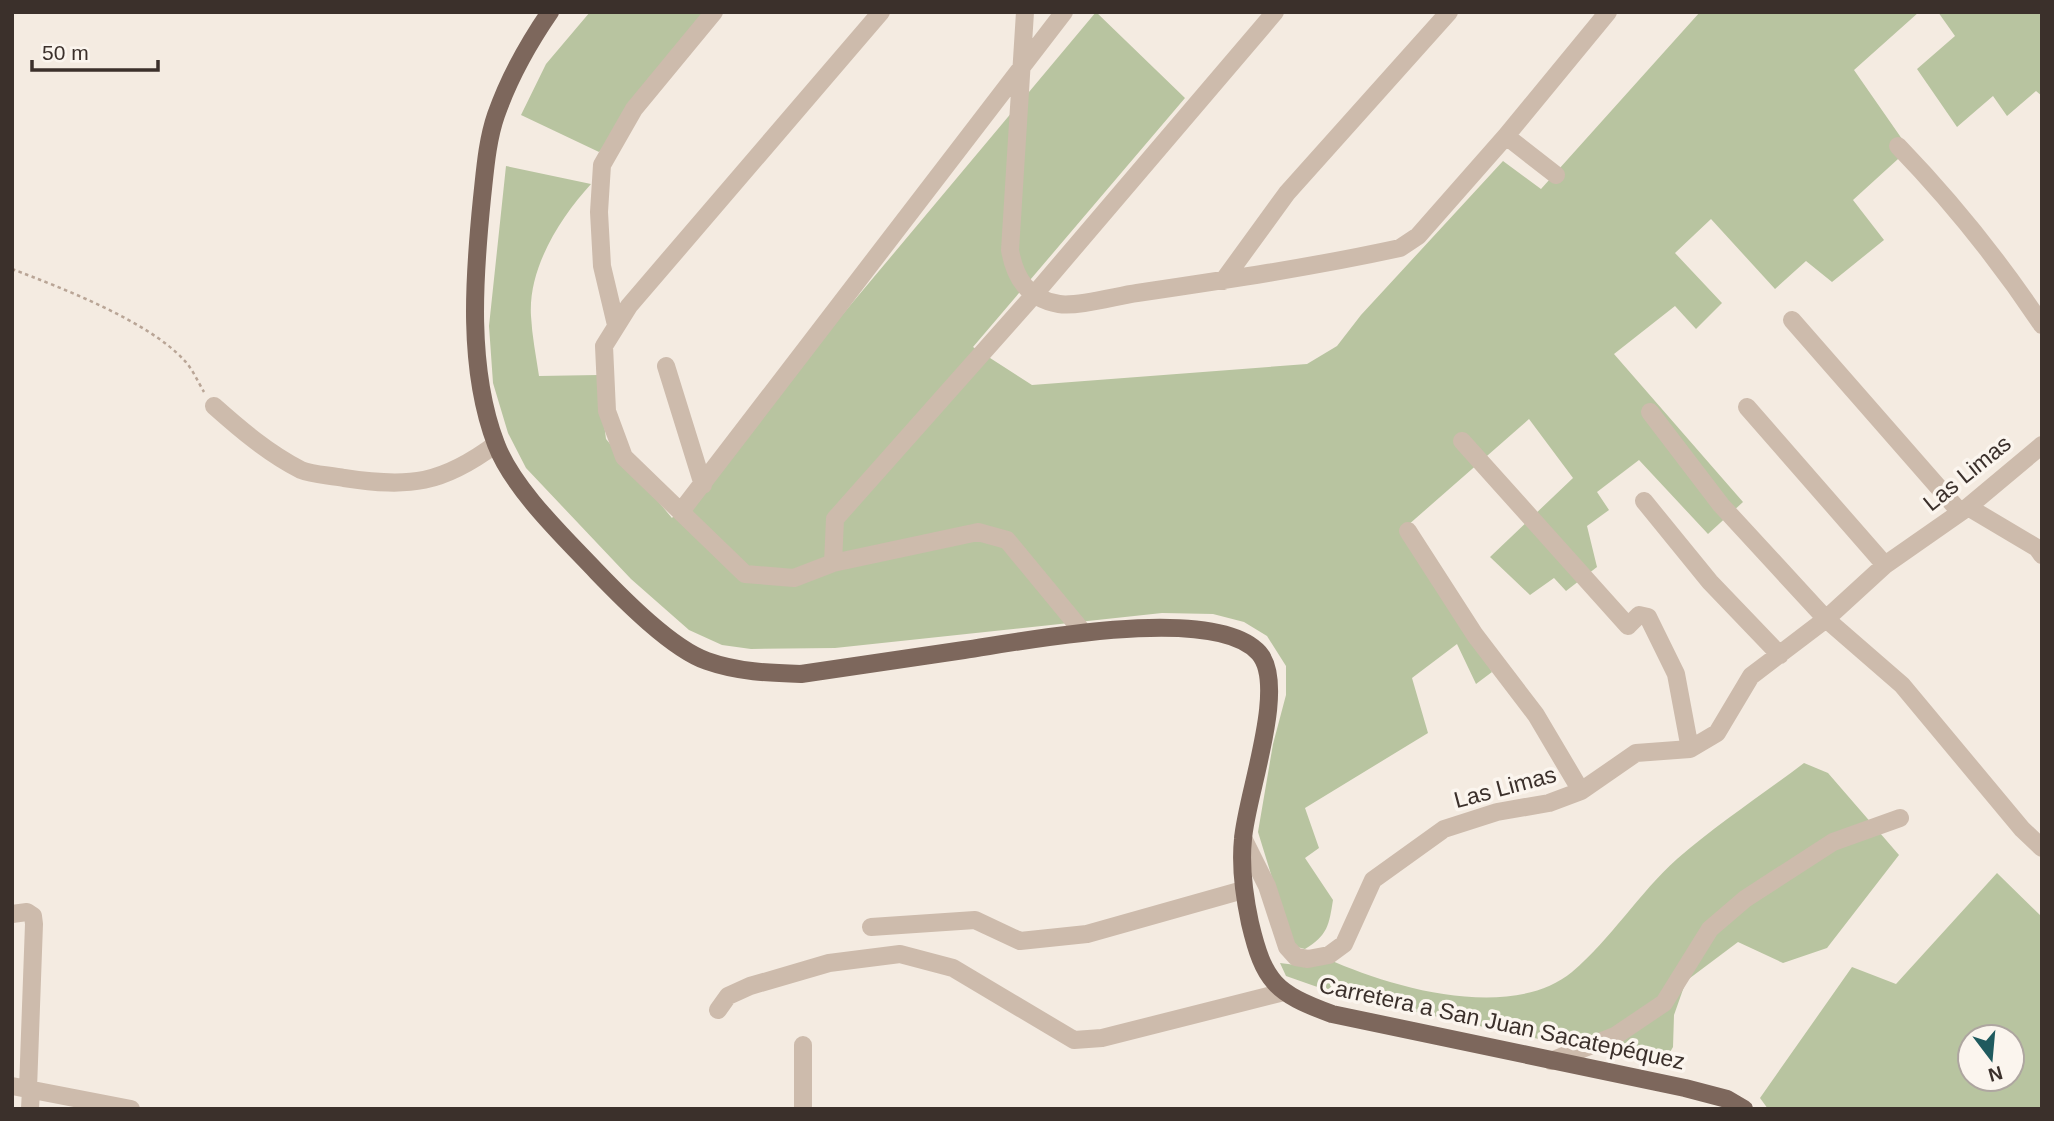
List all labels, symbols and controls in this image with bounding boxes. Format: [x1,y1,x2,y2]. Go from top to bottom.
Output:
scale bar [32,28,158,72]
text: 50 m [42,41,89,64]
street label: Las Limas [1918,430,2016,516]
street label: Las Limas [1451,761,1559,813]
street label: Carretera a San Juan Sacatepéquez [1317,971,1687,1075]
north arrow [1956,1023,2026,1093]
text: N [1986,1062,2005,1086]

